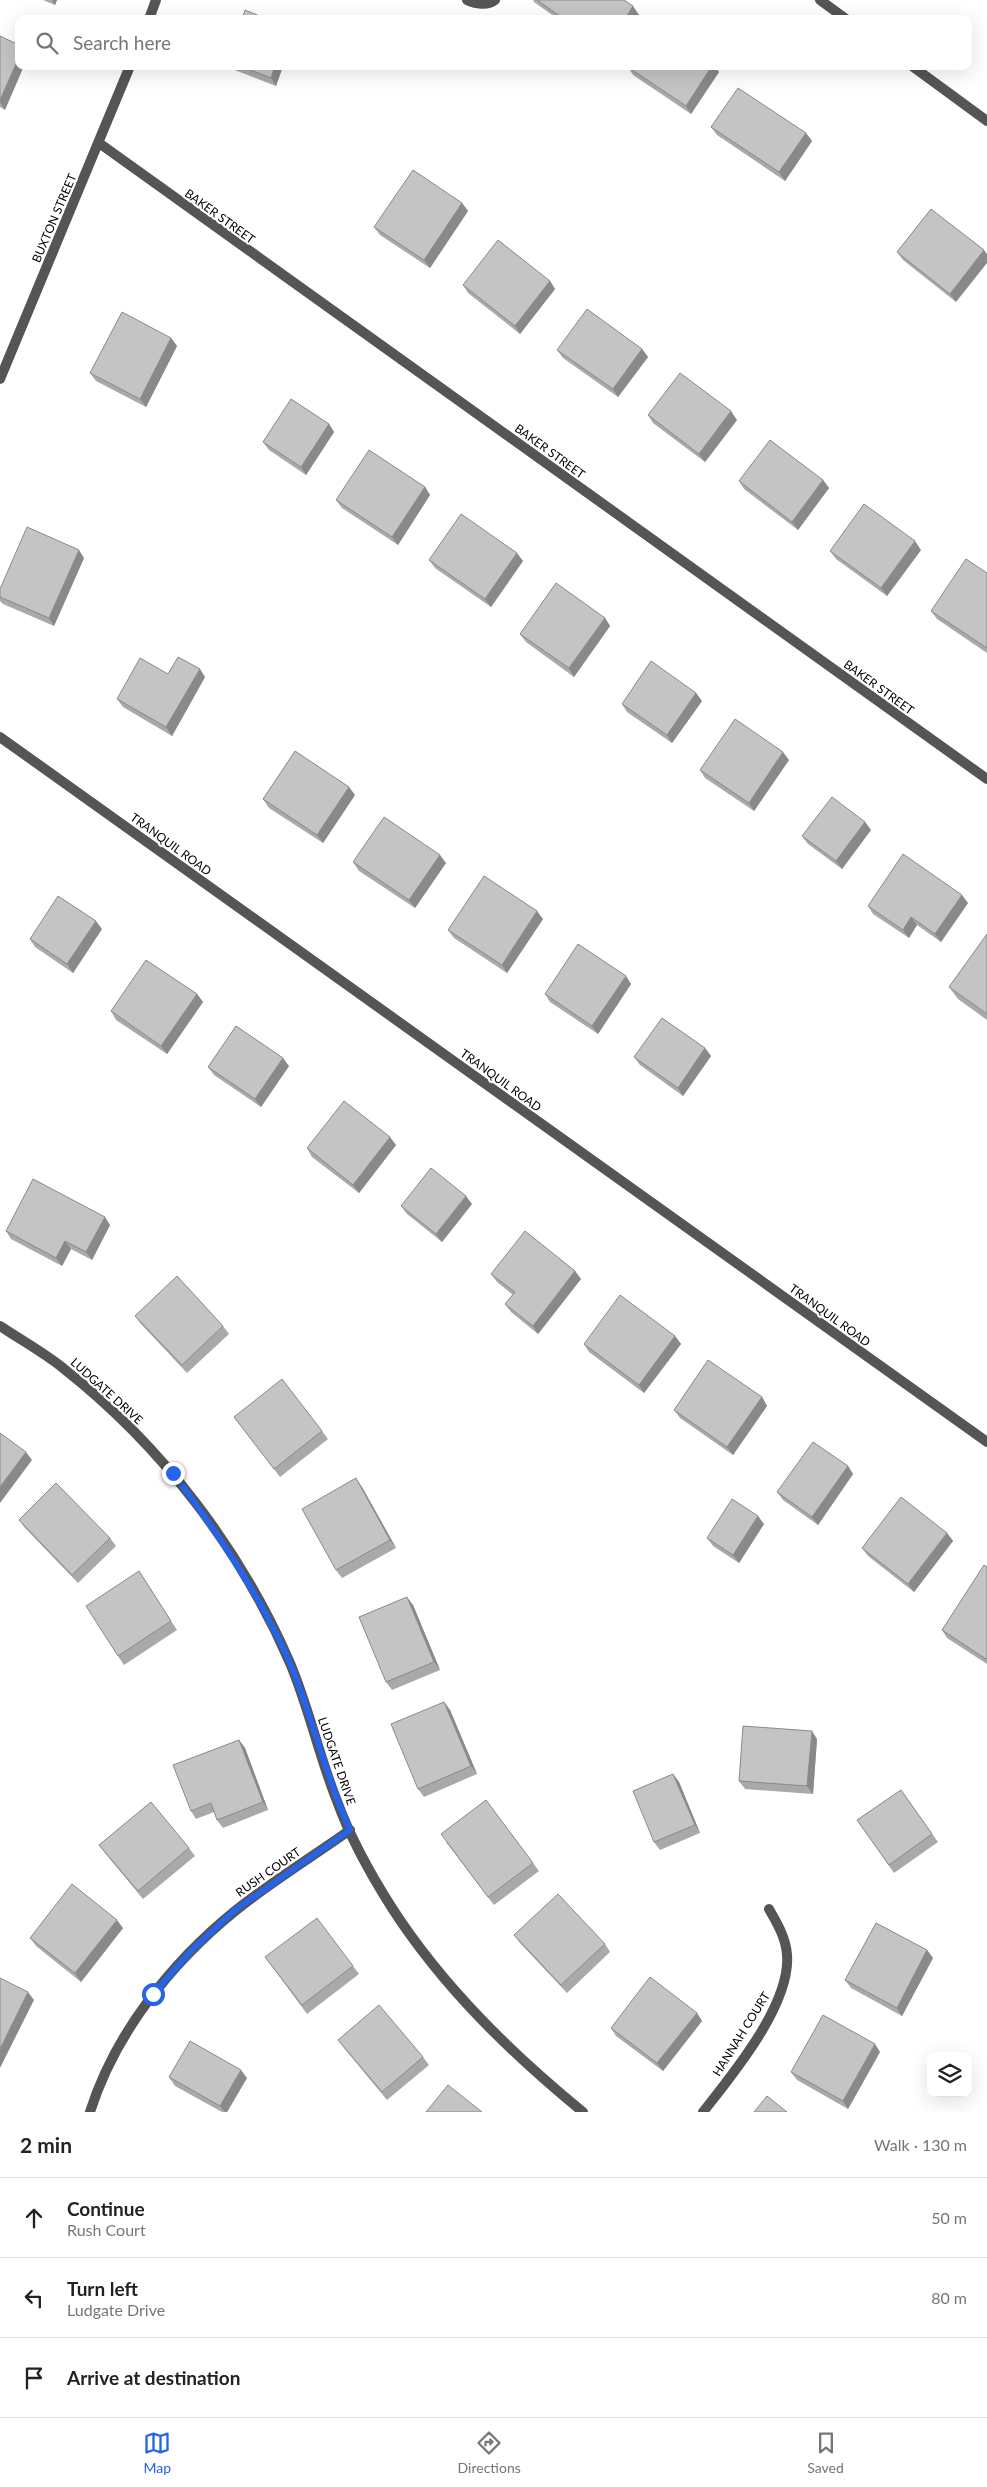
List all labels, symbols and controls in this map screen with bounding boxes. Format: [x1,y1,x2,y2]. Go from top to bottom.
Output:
search box [15,15,972,70]
icon: search [33,29,61,57]
text: Search here [73,31,171,54]
street label: BUXTON STREET [29,171,79,265]
street label: BAKER STREET [182,185,258,247]
street label: BAKER STREET [512,420,588,482]
street label: BAKER STREET [841,656,917,718]
street label: TRANQUIL ROAD [128,810,214,878]
street label: TRANQUIL ROAD [458,1046,544,1114]
street label: TRANQUIL ROAD [787,1281,873,1349]
street label: LUDGATE DRIVE [68,1355,146,1427]
route end [162,1462,185,1485]
street label: LUDGATE DRIVE [315,1715,359,1807]
street label: RUSH COURT [233,1844,303,1900]
route start [142,1983,165,2006]
street label: HANNAH COURT [709,1989,773,2079]
map controls [927,2052,972,2097]
button: layers [927,2052,972,2097]
text: 2 min [20,2132,72,2157]
text: Walk · 130 m [874,2135,967,2154]
text: Continue [67,2197,145,2220]
icon: ahead [20,2204,48,2232]
text: 50 m [931,2208,967,2227]
text: Rush Court [67,2220,146,2239]
text: Turn left [67,2277,138,2300]
icon: left [20,2284,48,2312]
text: 80 m [931,2288,967,2307]
text: Ludgate Drive [67,2300,165,2319]
icon: arrive [20,2364,48,2392]
text: Arrive at destination [67,2366,240,2389]
tab: Map [143,2429,171,2476]
tab: Directions [458,2429,521,2476]
tab: Saved [807,2429,844,2476]

